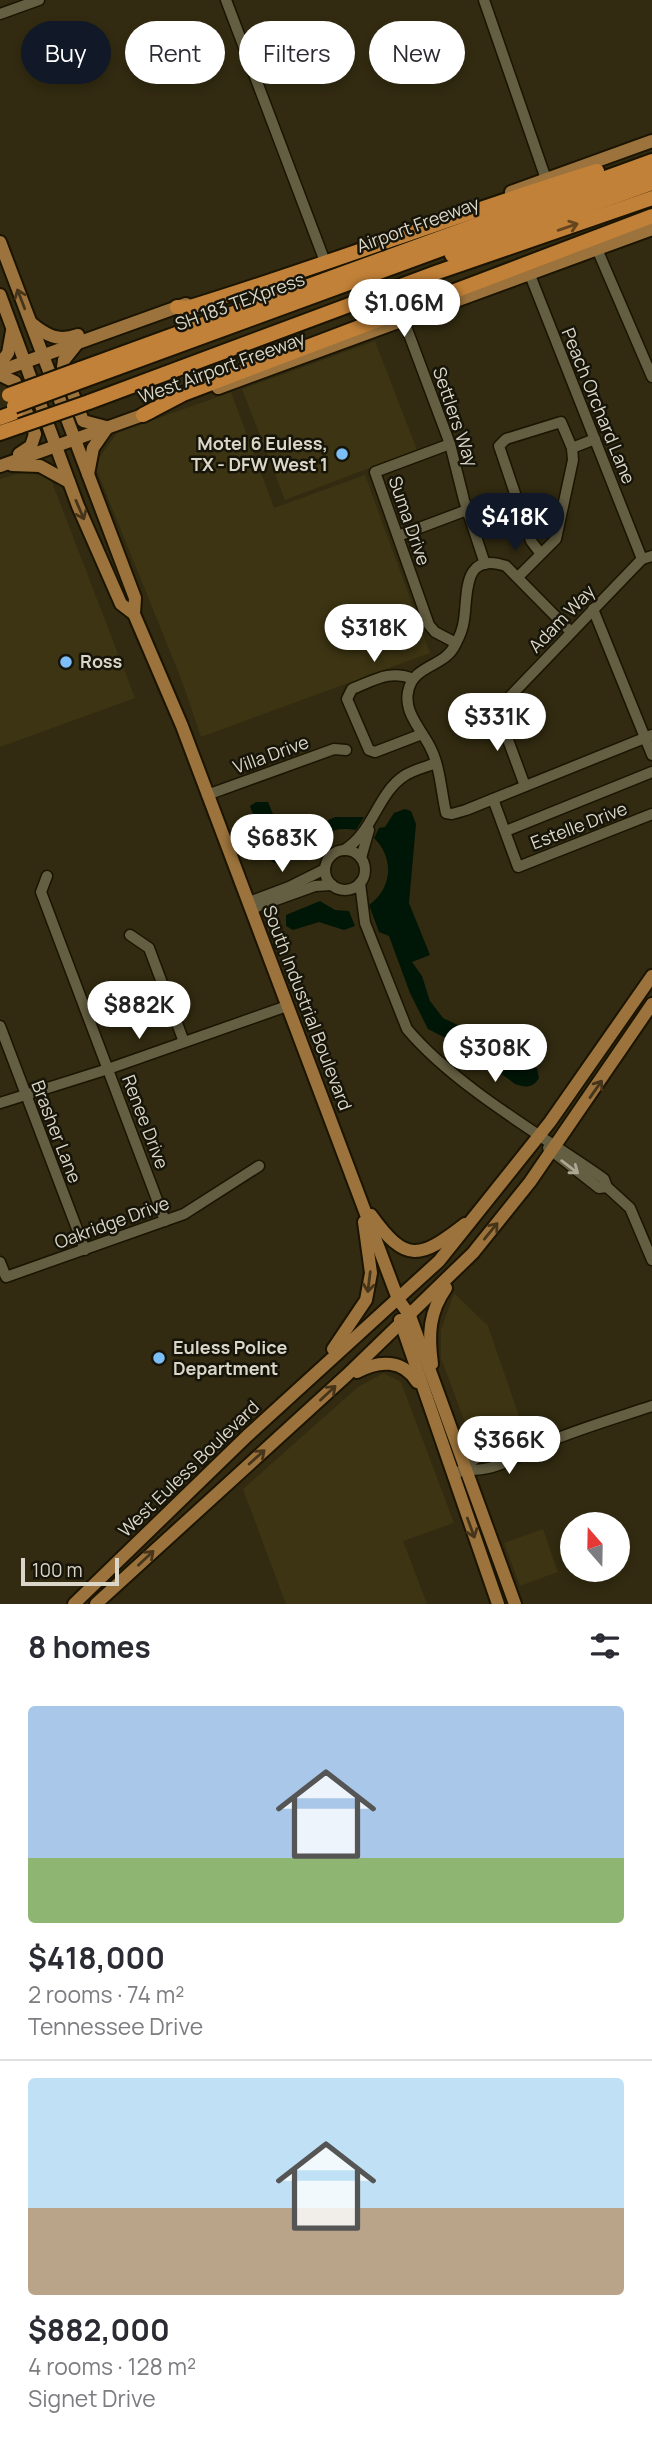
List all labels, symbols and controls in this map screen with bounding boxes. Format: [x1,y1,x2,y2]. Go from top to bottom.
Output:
chip: Buy [21,21,111,84]
chip: Rent [125,21,225,84]
chip: Filters [239,21,355,84]
chip: New [369,21,465,84]
street label: Airport Freeway [353,191,483,257]
one-way arrow [556,220,578,232]
street label: SH 183 TEXpress [171,266,308,336]
pin: $1.06M [347,280,461,339]
text: $1.06M [364,286,444,318]
one-way arrow [14,289,27,311]
street label: Peach Orchard Lane [557,324,641,487]
street label: West Airport Freeway [135,326,309,408]
street label: Settlers Way [428,364,484,470]
place label: Motel 6 Euless, TX - DFW West 1 [191,431,328,476]
marker: Motel 6 Euless, TX - DFW West 1 [334,446,350,462]
street label: Suma Drive [384,473,436,568]
pin: $418K [466,494,564,553]
one-way arrow [74,499,87,520]
text: $418K [481,500,549,532]
street label: Adam Way [523,579,600,658]
pin: $318K [325,604,423,664]
text: $318K [341,611,407,643]
place label: Ross [80,649,123,673]
marker: Ross [58,654,74,670]
pin: $331K [448,694,546,753]
text: $331K [464,700,530,732]
street label: Villa Drive [230,729,312,779]
street label: Estelle Drive [527,796,630,854]
pin: $683K [233,814,331,874]
text: $683K [246,821,318,853]
street label: South Industrial Boulevard [258,902,358,1114]
pin: $882K [90,982,188,1041]
text: $882K [103,988,175,1020]
pin: $308K [446,1024,544,1084]
text: $308K [459,1031,531,1063]
street label: Renee Drive [117,1071,175,1172]
street label: Brasher Lane [26,1077,88,1186]
one-way arrow [589,1080,603,1099]
one-way arrow [560,1159,579,1174]
street label: Oakridge Drive [51,1190,172,1254]
one-way arrow [483,1223,499,1241]
one-way arrow [363,1270,376,1292]
place label: Euless Police Department [173,1335,287,1380]
marker: Euless Police Department [151,1350,167,1366]
one-way arrow [319,1385,337,1401]
street label: West Euless Boulevard [113,1395,264,1542]
pin: $366K [460,1416,558,1476]
text: $366K [473,1423,545,1455]
one-way arrow [248,1449,265,1466]
north arrow [560,1512,630,1582]
map controls [560,1512,630,1582]
one-way arrow [466,1516,479,1538]
one-way arrow [137,1550,154,1567]
scale bar [21,1555,119,1587]
text: 100 m [32,1557,83,1583]
text: 8 homes [28,1626,151,1667]
icon: filters [586,1627,624,1665]
icon: home [263,1751,389,1877]
text: $418,000 [28,1937,165,1978]
text: 2 rooms · 74 m² [28,1978,184,2010]
text: Tennessee Drive [28,2010,203,2042]
icon: home [263,2123,389,2249]
text: $882,000 [28,2309,170,2350]
text: 4 rooms · 128 m² [28,2350,196,2382]
text: Signet Drive [28,2382,156,2414]

